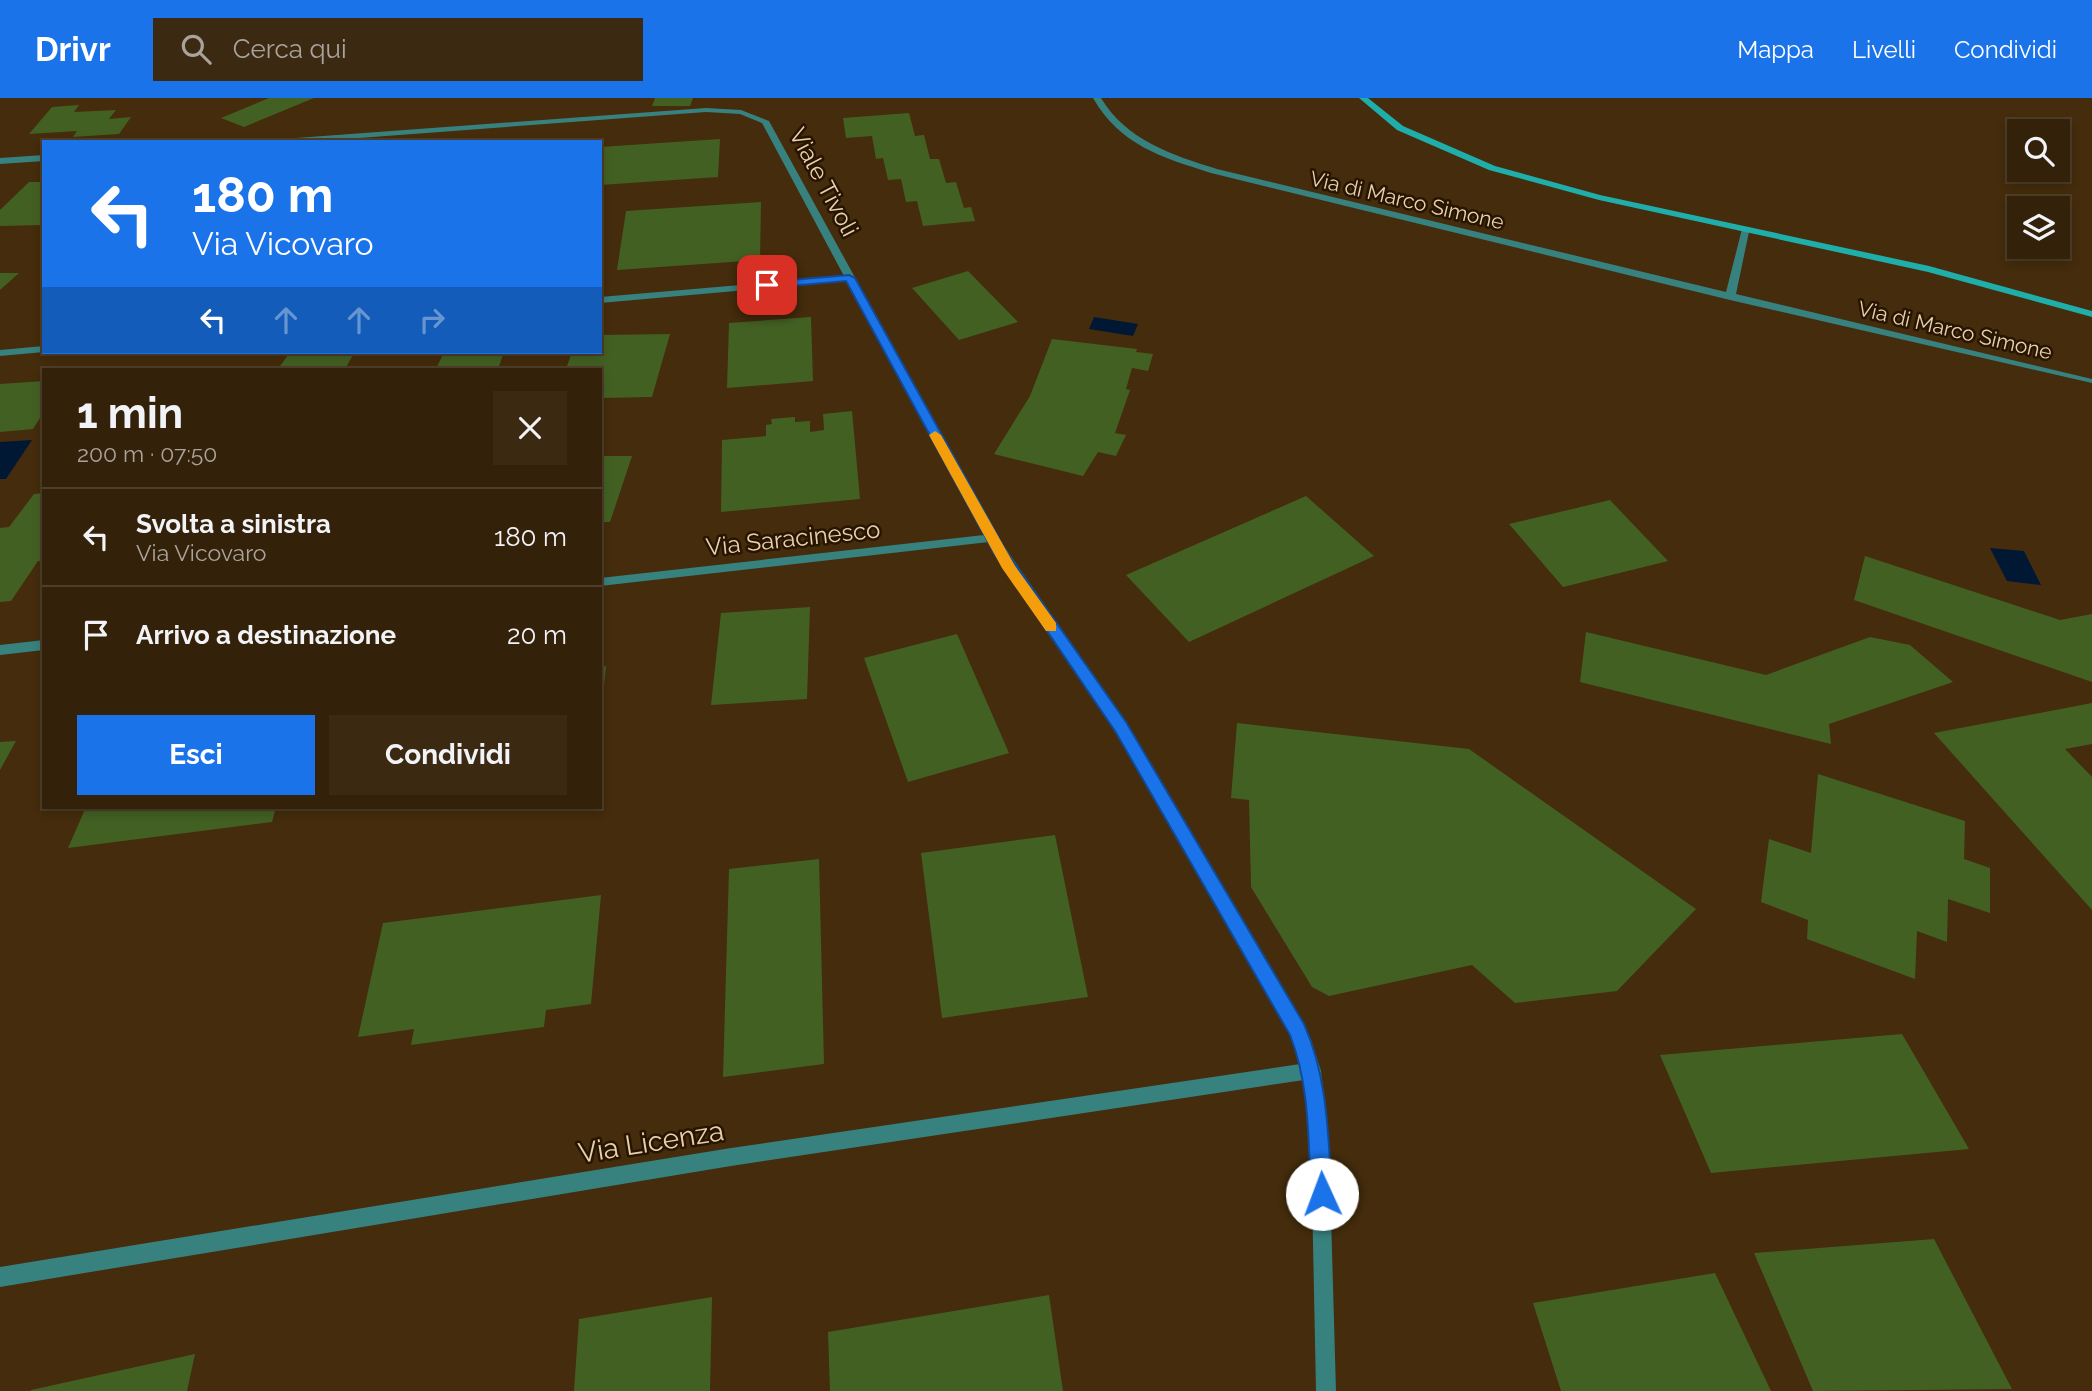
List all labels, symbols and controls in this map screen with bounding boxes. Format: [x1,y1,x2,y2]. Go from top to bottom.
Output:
search box [153,18,643,81]
text: Drivr [35,30,111,69]
icon: search [177,30,215,68]
text: Cerca qui [233,34,347,64]
text: Mappa [1737,35,1814,64]
text: Livelli [1852,35,1916,64]
text: Condividi [1954,35,2057,64]
map controls [2007,119,2070,259]
button: search [2007,119,2070,182]
street label: Viale Tivoli [783,123,865,241]
text: 180 m [192,166,333,223]
street label: Via di Marco Simone [1308,166,1506,234]
icon: left [77,168,168,259]
button: layers [2007,196,2070,259]
text: Via Vicovaro [192,225,374,262]
pin [737,255,797,315]
icon: arrive [748,266,786,304]
street label: Via di Marco Simone [1856,296,2054,364]
icon: left [194,301,232,339]
icon: ahead [267,301,305,339]
icon: ahead [340,301,378,339]
icon: right [413,301,451,339]
text: 1 min [77,389,183,438]
button: close [493,391,567,465]
text: 200 m · 07:50 [77,440,217,467]
text: Svolta a sinistra [136,509,331,539]
street label: Via Saracinesco [704,514,882,562]
icon: left [77,518,115,556]
text: 180 m [494,522,567,552]
text: Via Vicovaro [136,539,267,566]
icon: arrive [77,616,115,654]
text: Arrivo a destinazione [136,620,396,650]
text: 20 m [507,620,567,650]
button: Esci [77,715,315,795]
button: Condividi [329,715,567,795]
street label: Via Licenza [576,1114,726,1170]
position arrow [1285,1157,1359,1231]

